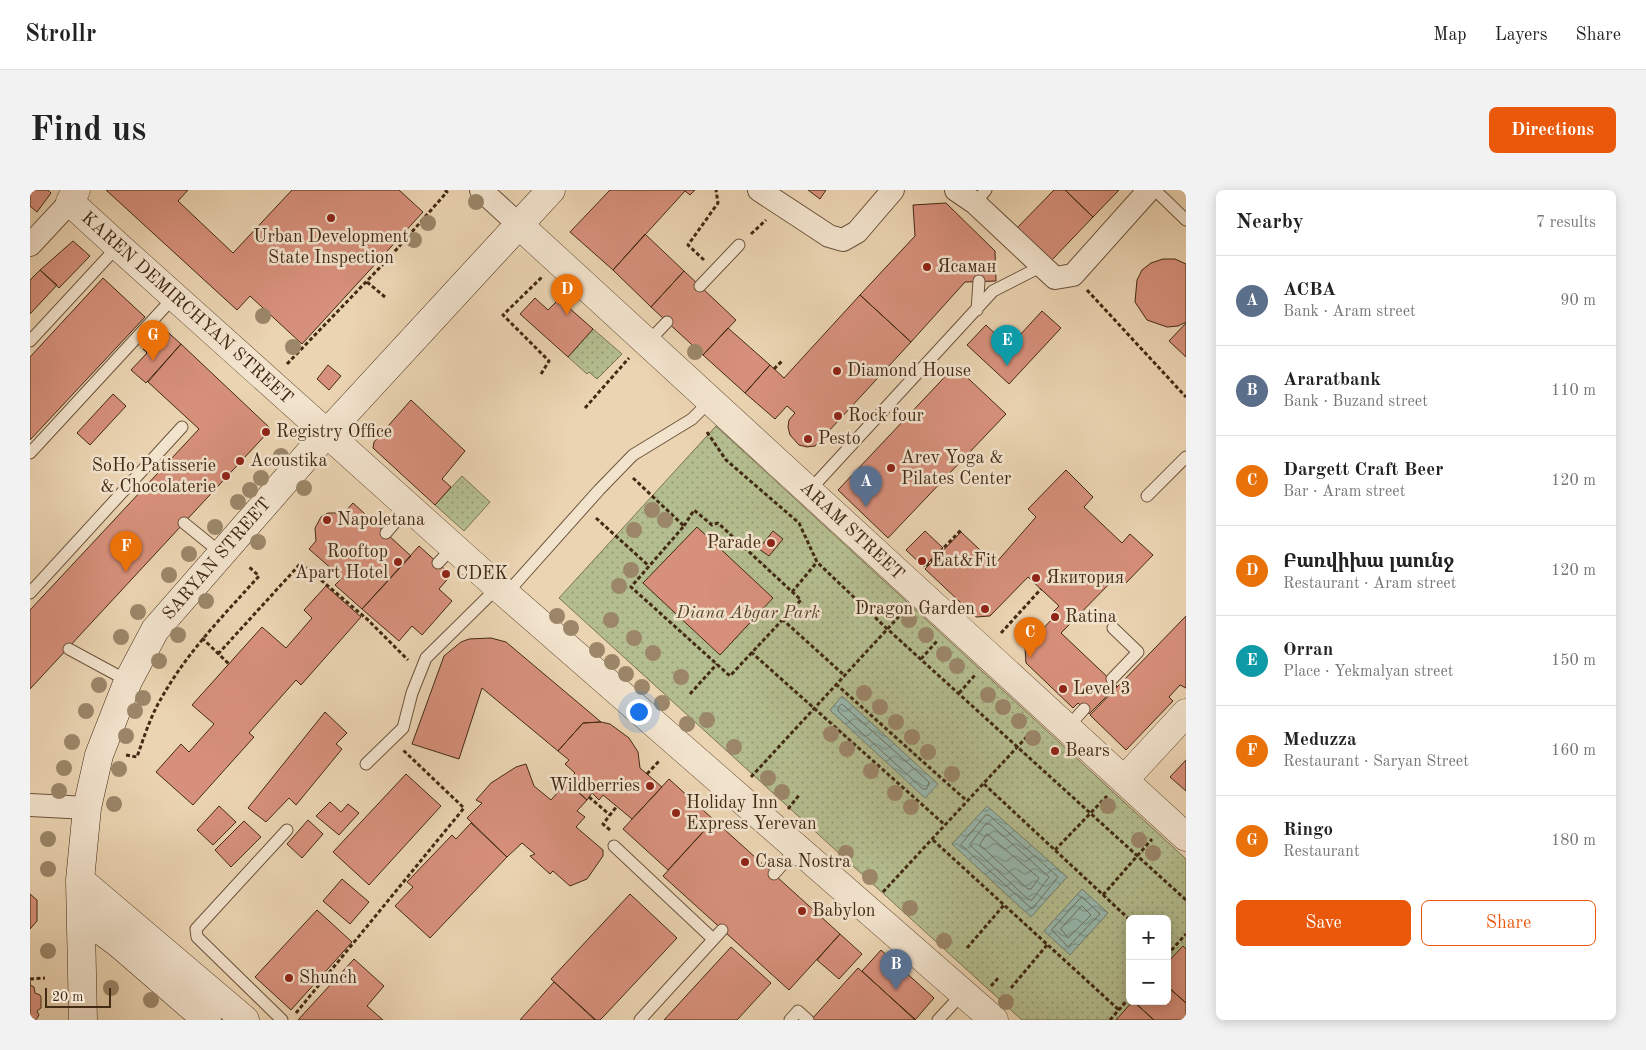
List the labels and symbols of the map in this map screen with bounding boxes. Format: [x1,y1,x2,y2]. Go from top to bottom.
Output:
street label: KAREN DEMIRCHYAN STREET [78,208,296,408]
marker: Urban Development State Inspection [325,212,337,224]
place label: Urban Development State Inspection [253,228,409,267]
place label: Ясаман [937,258,996,276]
marker: Ясаман [921,261,933,273]
pin: D [551,274,583,315]
pin: G [137,320,169,361]
pin: E [991,325,1023,366]
place label: Diamond House [847,362,971,380]
marker: Diamond House [831,365,843,377]
place label: Rock four [848,407,925,425]
marker: Rock four [832,410,844,422]
place label: Registry Office [276,423,392,441]
marker: Registry Office [260,426,272,438]
place label: Pesto [818,430,861,448]
marker: Pesto [802,433,814,445]
place label: Arev Yoga & Pilates Center [901,449,1012,488]
place label: Acoustika [250,452,327,470]
marker: Acoustika [234,455,246,467]
place label: SoHo Patisserie & Chocolaterie [92,457,216,496]
marker: Arev Yoga & Pilates Center [885,462,897,474]
pin: A [850,466,882,507]
marker: SoHo Patisserie & Chocolaterie [220,470,232,482]
street label: ARAM STREET [795,477,909,585]
street label: SARYAN STREET [159,495,275,623]
place label: Napoletana [337,511,425,529]
marker: Napoletana [321,514,333,526]
pin: F [110,531,142,572]
place label: Parade [707,534,761,552]
marker: Parade [765,537,777,549]
place label: Rooftop Apart Hotel [295,543,388,582]
place label: Eat&Fit [932,552,997,570]
marker: Eat&Fit [916,555,928,567]
marker: Rooftop Apart Hotel [392,556,404,568]
place label: CDEK [456,565,508,583]
marker: CDEK [440,568,452,580]
place label: Якитория [1046,569,1124,587]
marker: Якитория [1030,572,1042,584]
place label: Dragon Garden [855,600,975,618]
marker: Dragon Garden [979,603,991,615]
park label: Diana Abgar Park [675,604,820,622]
place label: Ratina [1065,608,1117,626]
marker: Ratina [1049,611,1061,623]
pin: C [1014,617,1046,658]
place label: Level 3 [1073,680,1131,698]
marker: Level 3 [1057,683,1069,695]
your location [626,699,652,725]
place label: Bears [1065,742,1110,760]
marker: Bears [1049,745,1061,757]
place label: Wildberries [549,777,640,795]
marker: Wildberries [644,780,656,792]
place label: Holiday Inn Express Yerevan [686,794,817,833]
marker: Holiday Inn Express Yerevan [670,807,682,819]
place label: Casa Nostra [755,853,851,871]
marker: Casa Nostra [739,856,751,868]
place label: Babylon [812,902,876,920]
marker: Babylon [796,905,808,917]
pin: B [880,949,912,990]
place label: Shunch [299,969,357,987]
marker: Shunch [283,972,295,984]
scale bar [45,985,111,1008]

